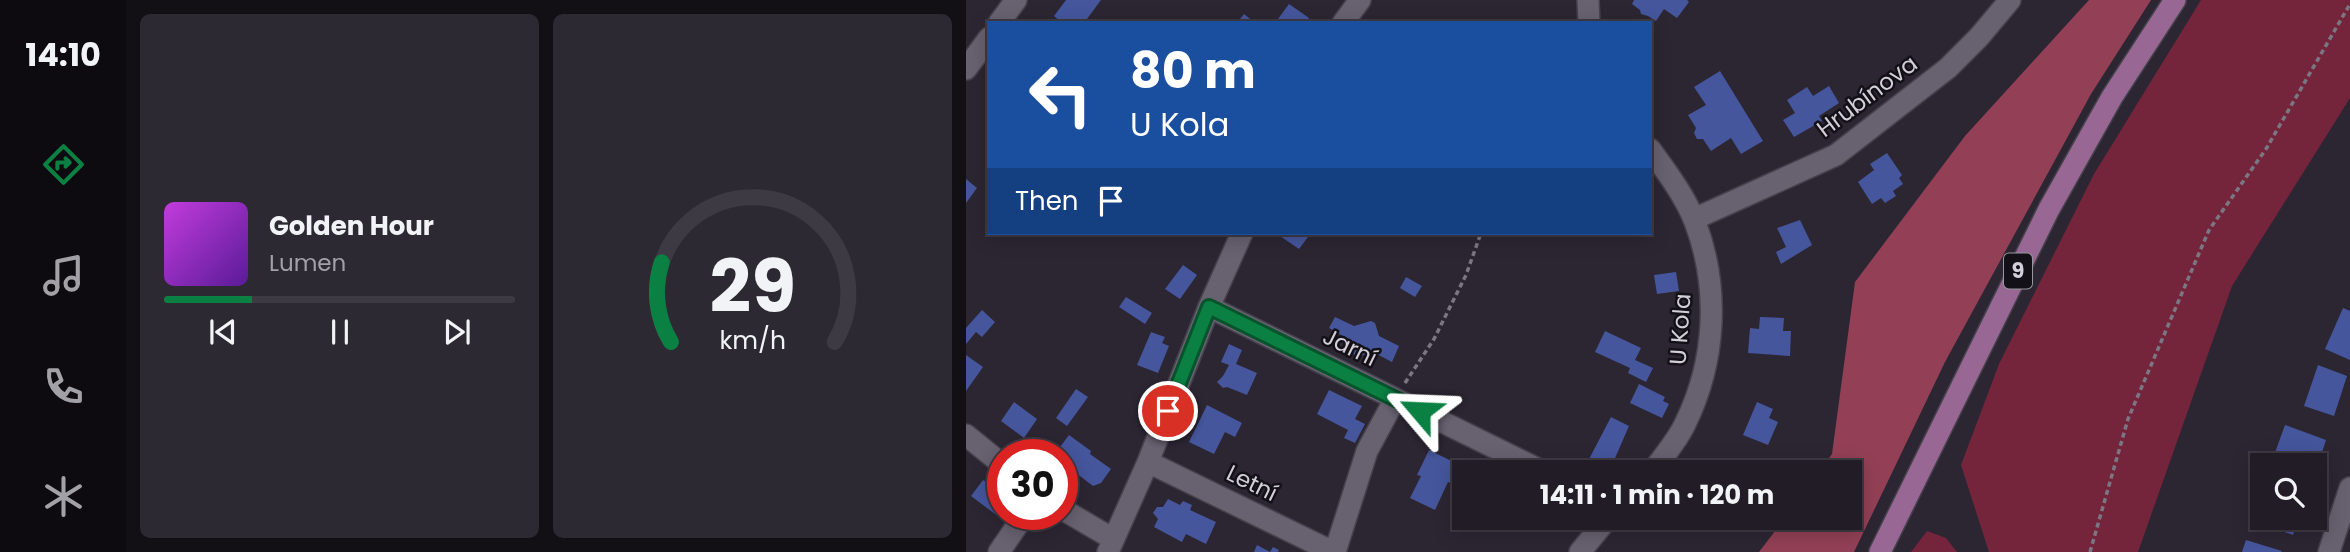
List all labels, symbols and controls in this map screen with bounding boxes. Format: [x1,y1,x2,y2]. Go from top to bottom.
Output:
text: 14:10 [25,32,101,77]
text: 80 m [1130,37,1256,105]
street label: Hrubínova [1810,48,1924,144]
icon: left [1015,49,1106,140]
text: U Kola [1130,102,1229,147]
icon: directions [39,140,88,189]
icon: arrive [1092,182,1130,220]
text: Then [1015,183,1078,219]
text: Golden Hour [269,208,434,244]
text: 29 [709,236,796,337]
text: Lumen [269,247,346,279]
icon: music [39,251,88,300]
road number: 9 [2004,254,2032,288]
street label: U Kola [1662,292,1698,366]
icon: previous [204,313,242,351]
icon: pause [321,313,359,351]
icon: next [438,313,476,351]
street label: Jarní [1318,320,1383,374]
text: km/h [719,323,786,358]
icon: phone [39,362,88,411]
position arrow [1383,374,1457,448]
pin [1138,381,1198,441]
icon: arrive [1149,392,1187,430]
speed limit sign: 30 [987,439,1078,530]
map controls [2250,453,2327,530]
button: search [2250,453,2327,530]
street label: Letní [1221,457,1283,509]
icon: climate [39,472,88,521]
text: 14:11 · 1 min · 120 m [1540,477,1774,513]

